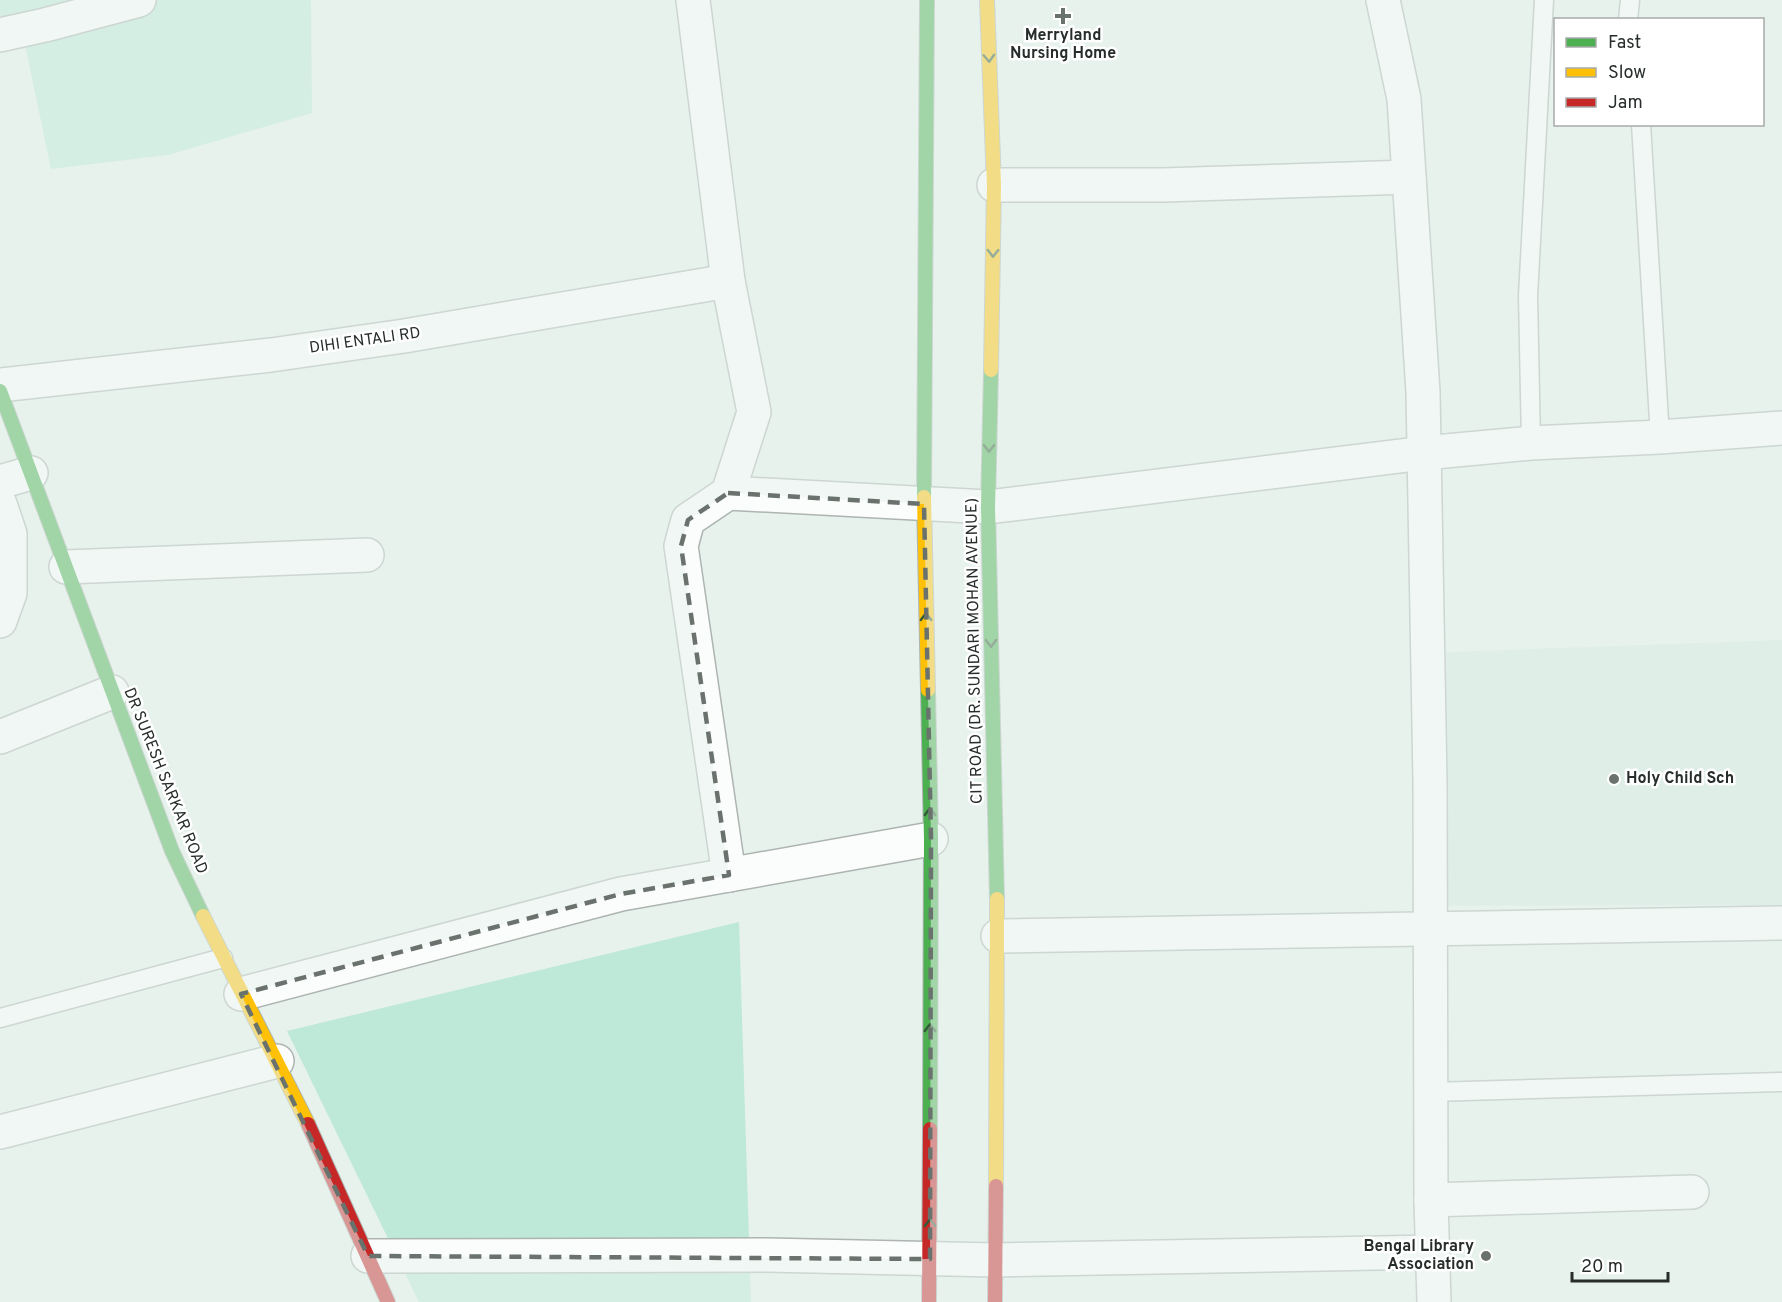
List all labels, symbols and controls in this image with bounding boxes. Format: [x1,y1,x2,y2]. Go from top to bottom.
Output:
marker: Merryland Nursing Home [1054,7,1072,25]
legend [1554,18,1764,126]
place label: Merryland Nursing Home [1010,26,1116,64]
text: Fast [1608,32,1641,55]
one-way arrow [983,54,996,63]
text: Slow [1608,62,1646,85]
text: Jam [1608,92,1643,115]
one-way arrow [987,249,999,258]
street label: DIHI ENTALI RD [308,323,422,359]
one-way arrow [983,444,995,453]
street label: CIT ROAD (DR. SUNDARI MOHAN AVENUE) [962,498,988,804]
one-way arrow [920,612,932,621]
one-way arrow [985,639,997,648]
street label: DR SURESH SARKAR ROAD [118,685,212,877]
place label: Holy Child Sch [1626,769,1734,789]
marker: Holy Child Sch [1607,772,1621,786]
one-way arrow [924,807,936,816]
one-way arrow [924,1023,936,1032]
one-way arrow [924,1218,936,1227]
place label: Bengal Library Association [1363,1237,1474,1275]
scale bar [1572,1245,1668,1283]
marker: Bengal Library Association [1479,1249,1493,1263]
text: 20 m [1581,1256,1623,1279]

